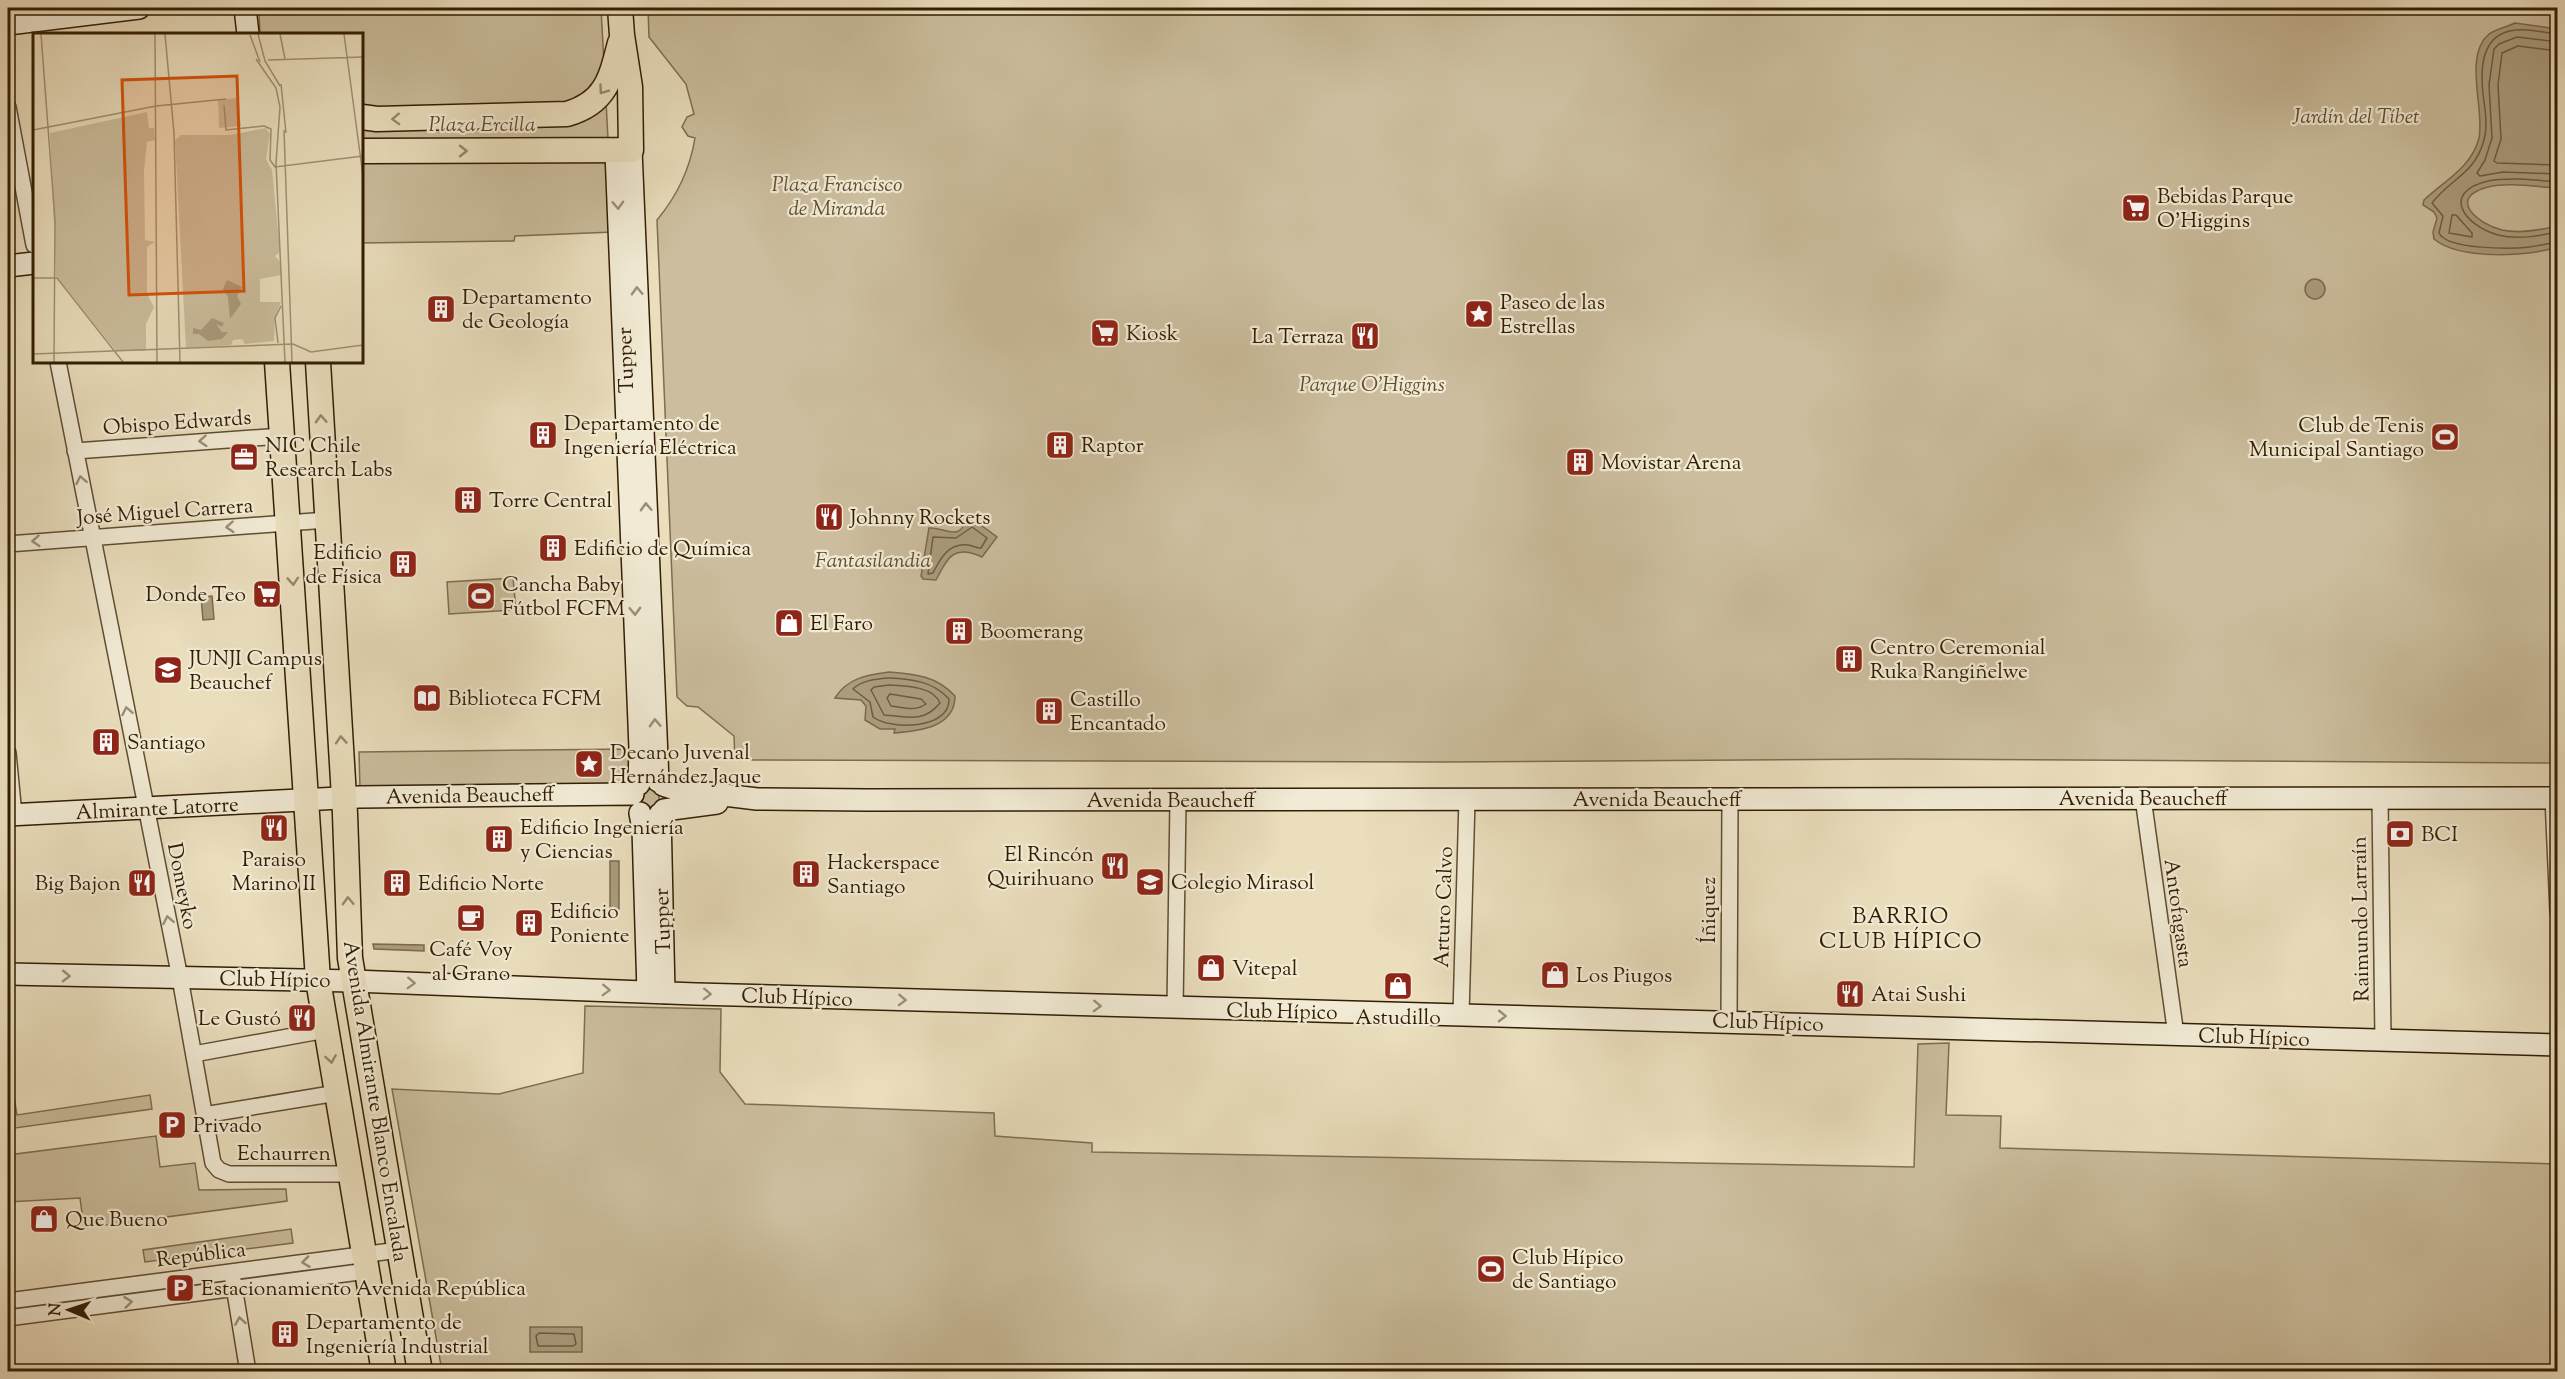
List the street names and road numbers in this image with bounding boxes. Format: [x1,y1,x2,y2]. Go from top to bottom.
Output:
street label: Tupper [611,326,643,393]
street label: Obispo Edwards [102,404,252,444]
street label: José Miguel Carrera [75,492,255,534]
street label: Avenida Beaucheff [385,781,556,813]
street label: Avenida Beaucheff [2059,785,2229,815]
street label: Avenida Beaucheff [1573,786,1743,816]
street label: Avenida Beaucheff [1087,787,1257,817]
street label: Almirante Latorre [75,791,240,829]
street label: Raimundo Larraín [2346,836,2378,1002]
street label: Domeyko [158,841,204,932]
street label: Arturo Calvo [1428,846,1462,968]
street label: Antofagasta [2155,857,2200,970]
street label: Íñiquez [1695,877,1725,943]
street label: Tupper [648,887,680,954]
street label: Avenida Almirante Blanco Encalada [334,939,414,1264]
street label: Club Hípico [219,965,331,997]
street label: Club Hípico [741,982,853,1016]
street label: Club Hípico [1226,997,1338,1029]
street label: Club Hípico [1712,1007,1824,1041]
street label: Club Hípico [2198,1022,2310,1056]
street label: Echaurren [237,1140,331,1170]
street label: República [155,1236,248,1276]

